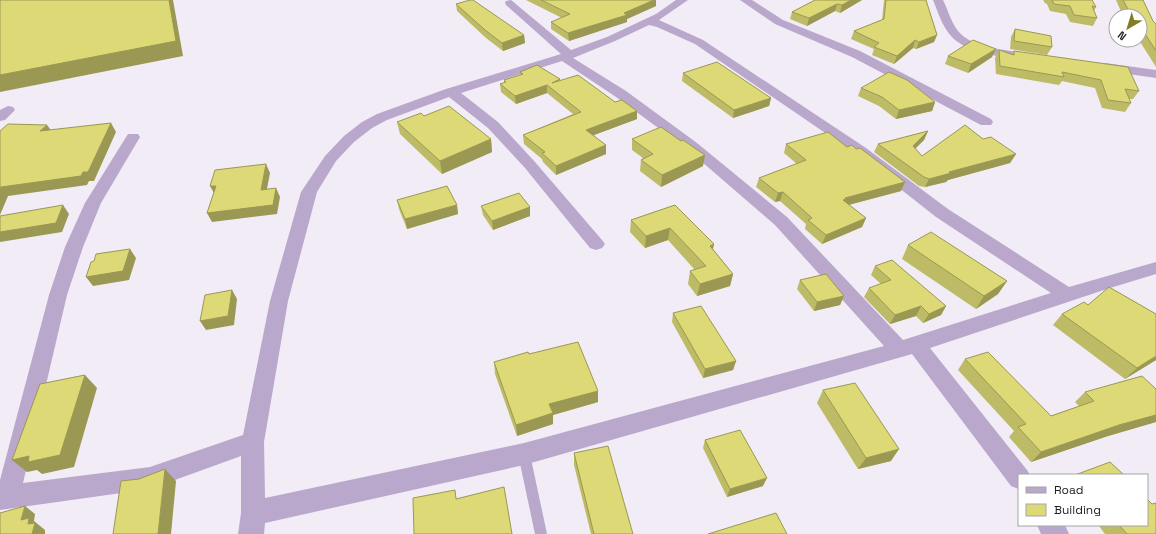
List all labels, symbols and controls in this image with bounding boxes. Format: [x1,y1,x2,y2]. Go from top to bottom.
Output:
north arrow [1108,8,1148,48]
text: N [1115,28,1129,44]
legend [1018,474,1148,526]
text: Road [1054,482,1083,498]
text: Building [1054,502,1101,518]

